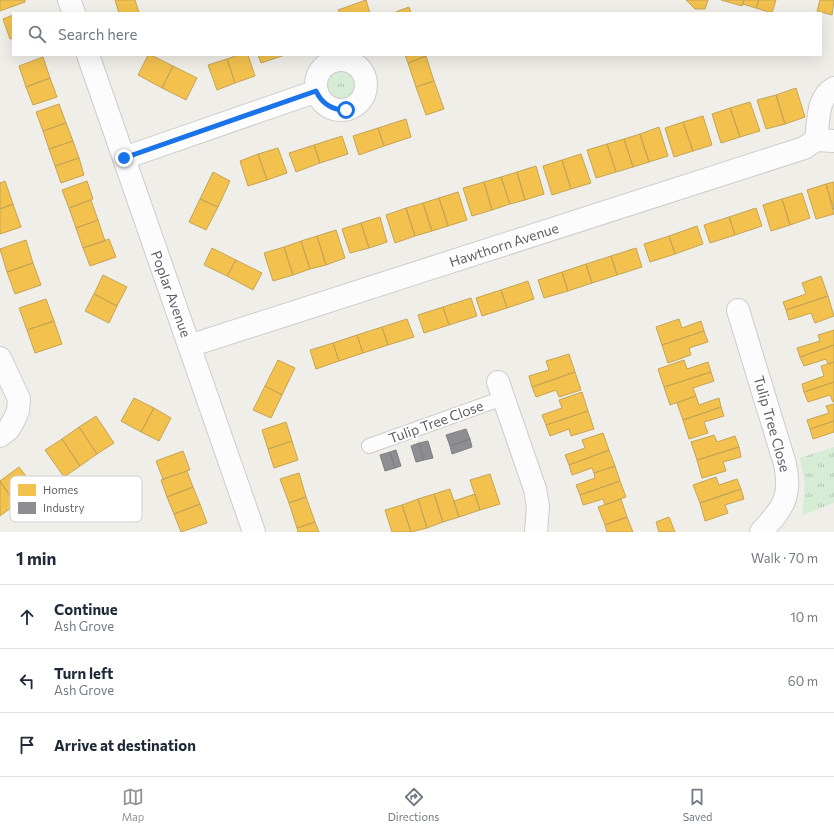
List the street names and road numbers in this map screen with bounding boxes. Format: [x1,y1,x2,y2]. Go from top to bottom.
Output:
street label: Hawthorn Avenue [447,219,561,270]
street label: Poplar Avenue [148,248,195,339]
street label: Tulip Tree Close [751,374,794,474]
street label: Tulip Tree Close [386,397,485,447]

